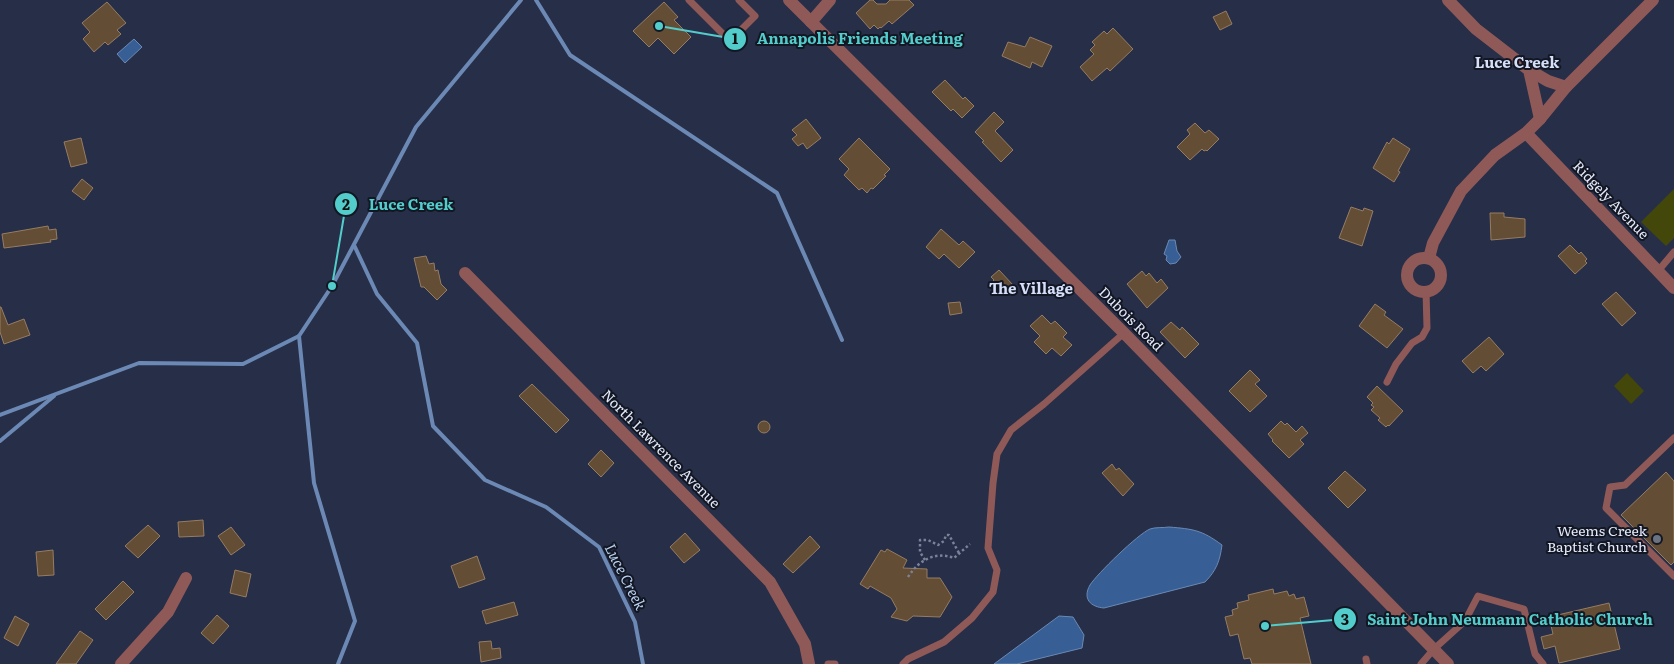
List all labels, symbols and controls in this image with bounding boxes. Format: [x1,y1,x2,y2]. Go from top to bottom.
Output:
callout: Annapolis Friends Meeting [722,24,973,54]
text: 1 [732,26,738,49]
text: Annapolis Friends Meeting [757,26,964,49]
district label: Luce Creek [1475,50,1560,73]
street label: Ridgely Avenue [1569,156,1654,243]
callout: Luce Creek [334,189,463,219]
text: 2 [342,192,350,215]
text: Luce Creek [369,192,454,215]
district label: The Village [989,276,1074,299]
street label: Dubois Road [1095,282,1169,355]
street label: North Lawrence Avenue [598,385,725,512]
place label: Weems Creek Baptist Church [1547,520,1647,556]
marker: Weems Creek Baptist Church [1651,533,1663,545]
water label: Luce Creek [600,539,653,614]
callout: Saint John Neumann Catholic Church [1333,604,1663,634]
text: 3 [1341,607,1349,630]
text: Saint John Neumann Catholic Church [1367,607,1653,630]

